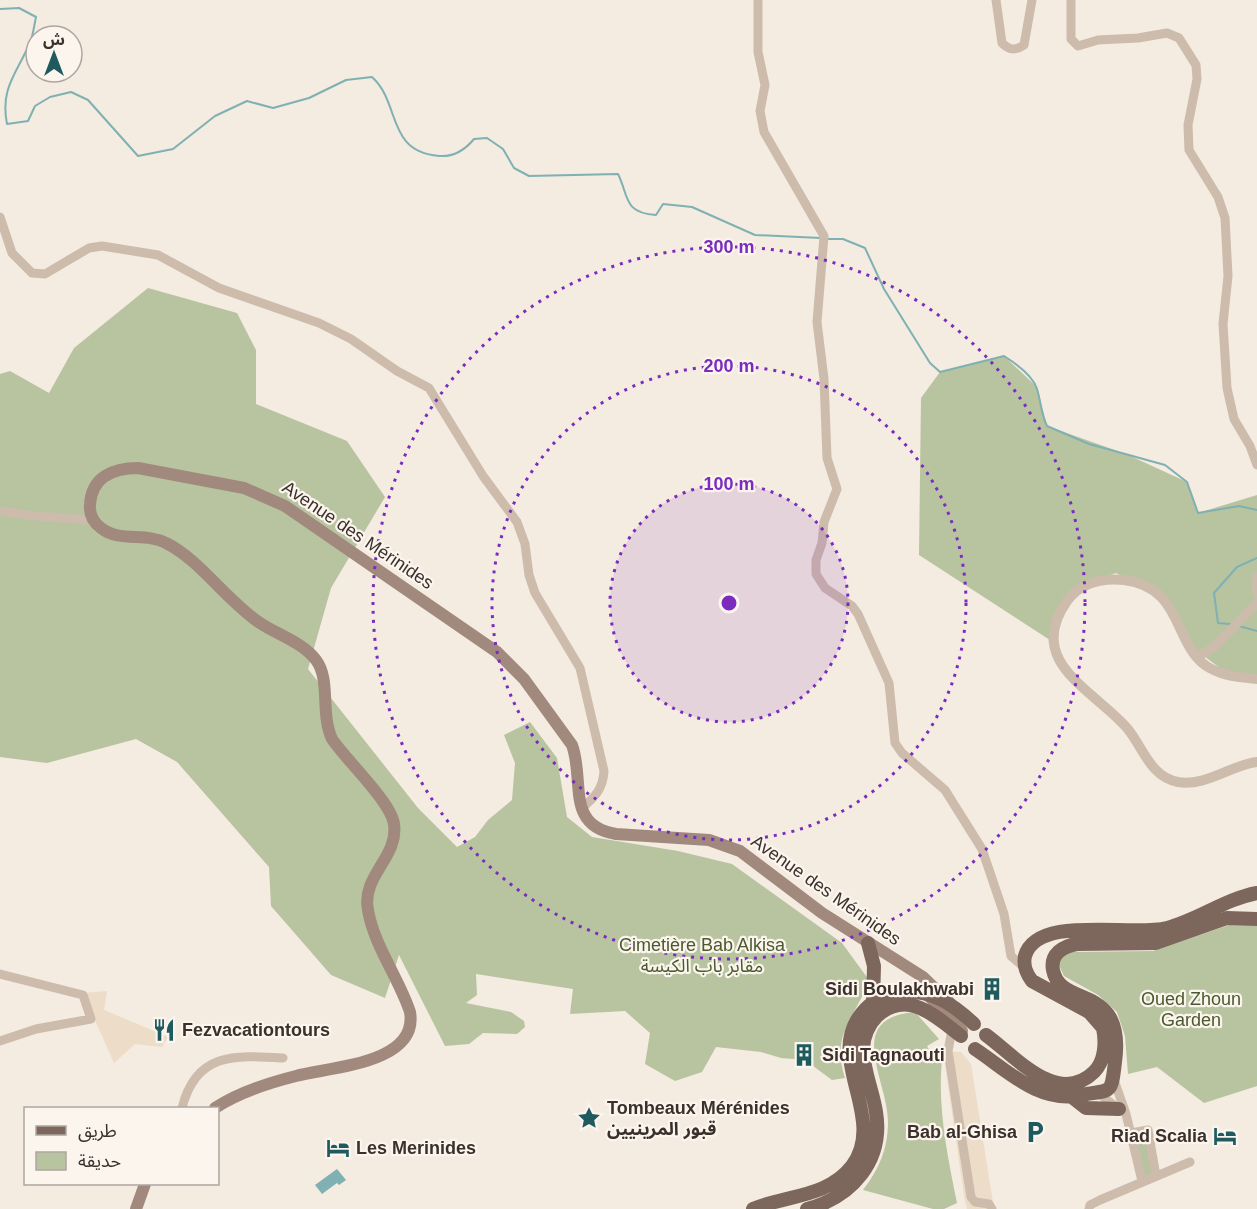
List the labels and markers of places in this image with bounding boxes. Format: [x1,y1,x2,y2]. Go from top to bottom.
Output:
centre of rings [719,593,739,613]
building icon: Sidi Boulakhwabi [979,976,1005,1002]
place label: Sidi Boulakhwabi [825,979,974,999]
restaurant icon: Fezvacationtours [151,1017,177,1043]
place label: Fezvacationtours [182,1020,330,1040]
building icon: Sidi Tagnaouti [791,1042,817,1068]
place label: Sidi Tagnaouti [822,1045,945,1065]
place label: Tombeaux Mérénides قبور المرينيين [607,1098,790,1140]
place icon: Tombeaux Mérénides قبور المرينيين [576,1105,602,1131]
parking icon: Bab al-Ghisa [1022,1119,1048,1145]
place label: Bab al-Ghisa [907,1122,1018,1142]
hotel icon: Riad Scalia [1212,1123,1238,1149]
place label: Riad Scalia [1111,1126,1208,1146]
hotel icon: Les Merinides [325,1135,351,1161]
place label: Les Merinides [356,1138,476,1158]

